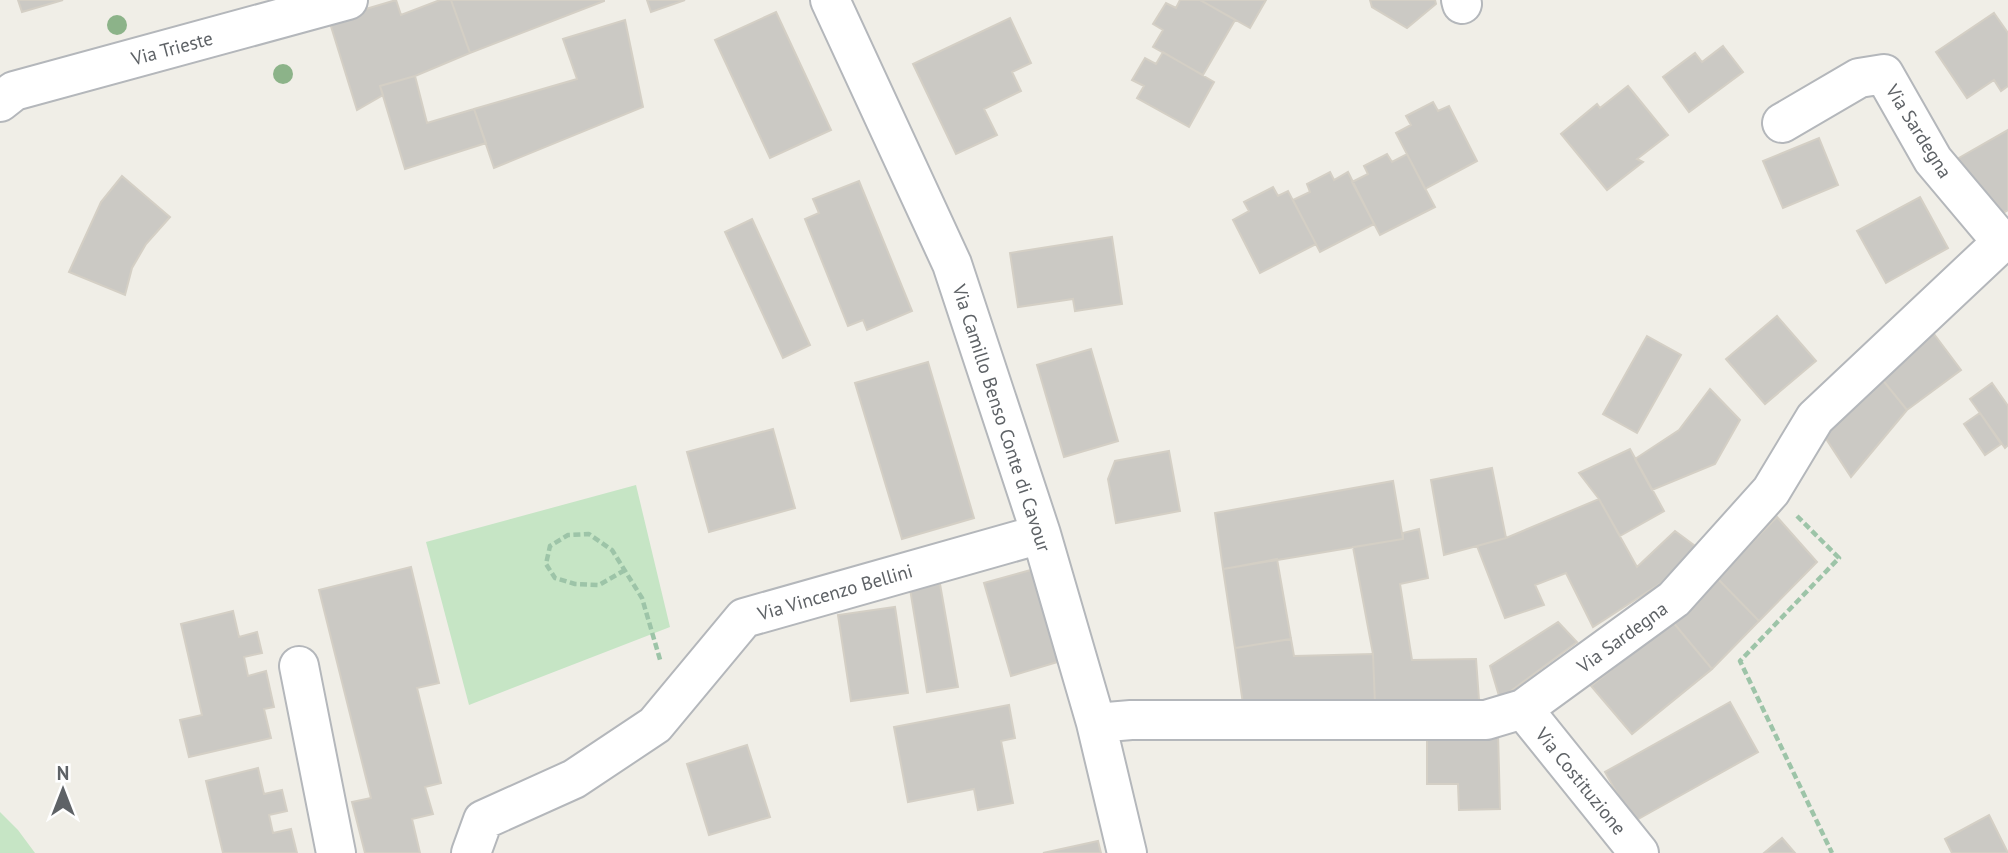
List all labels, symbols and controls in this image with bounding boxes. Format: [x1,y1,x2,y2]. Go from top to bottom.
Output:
street label: Via Trieste [128,26,215,71]
street label: Via Sardegna [1880,79,1957,182]
street label: Via Camillo Benso Conte di Cavour [947,280,1057,555]
street label: Via Vincenzo Bellini [754,558,915,626]
street label: Via Sardegna [1571,596,1672,678]
street label: Via Costituzione [1530,722,1631,839]
north arrow [28,755,98,825]
text: N [57,761,69,785]

